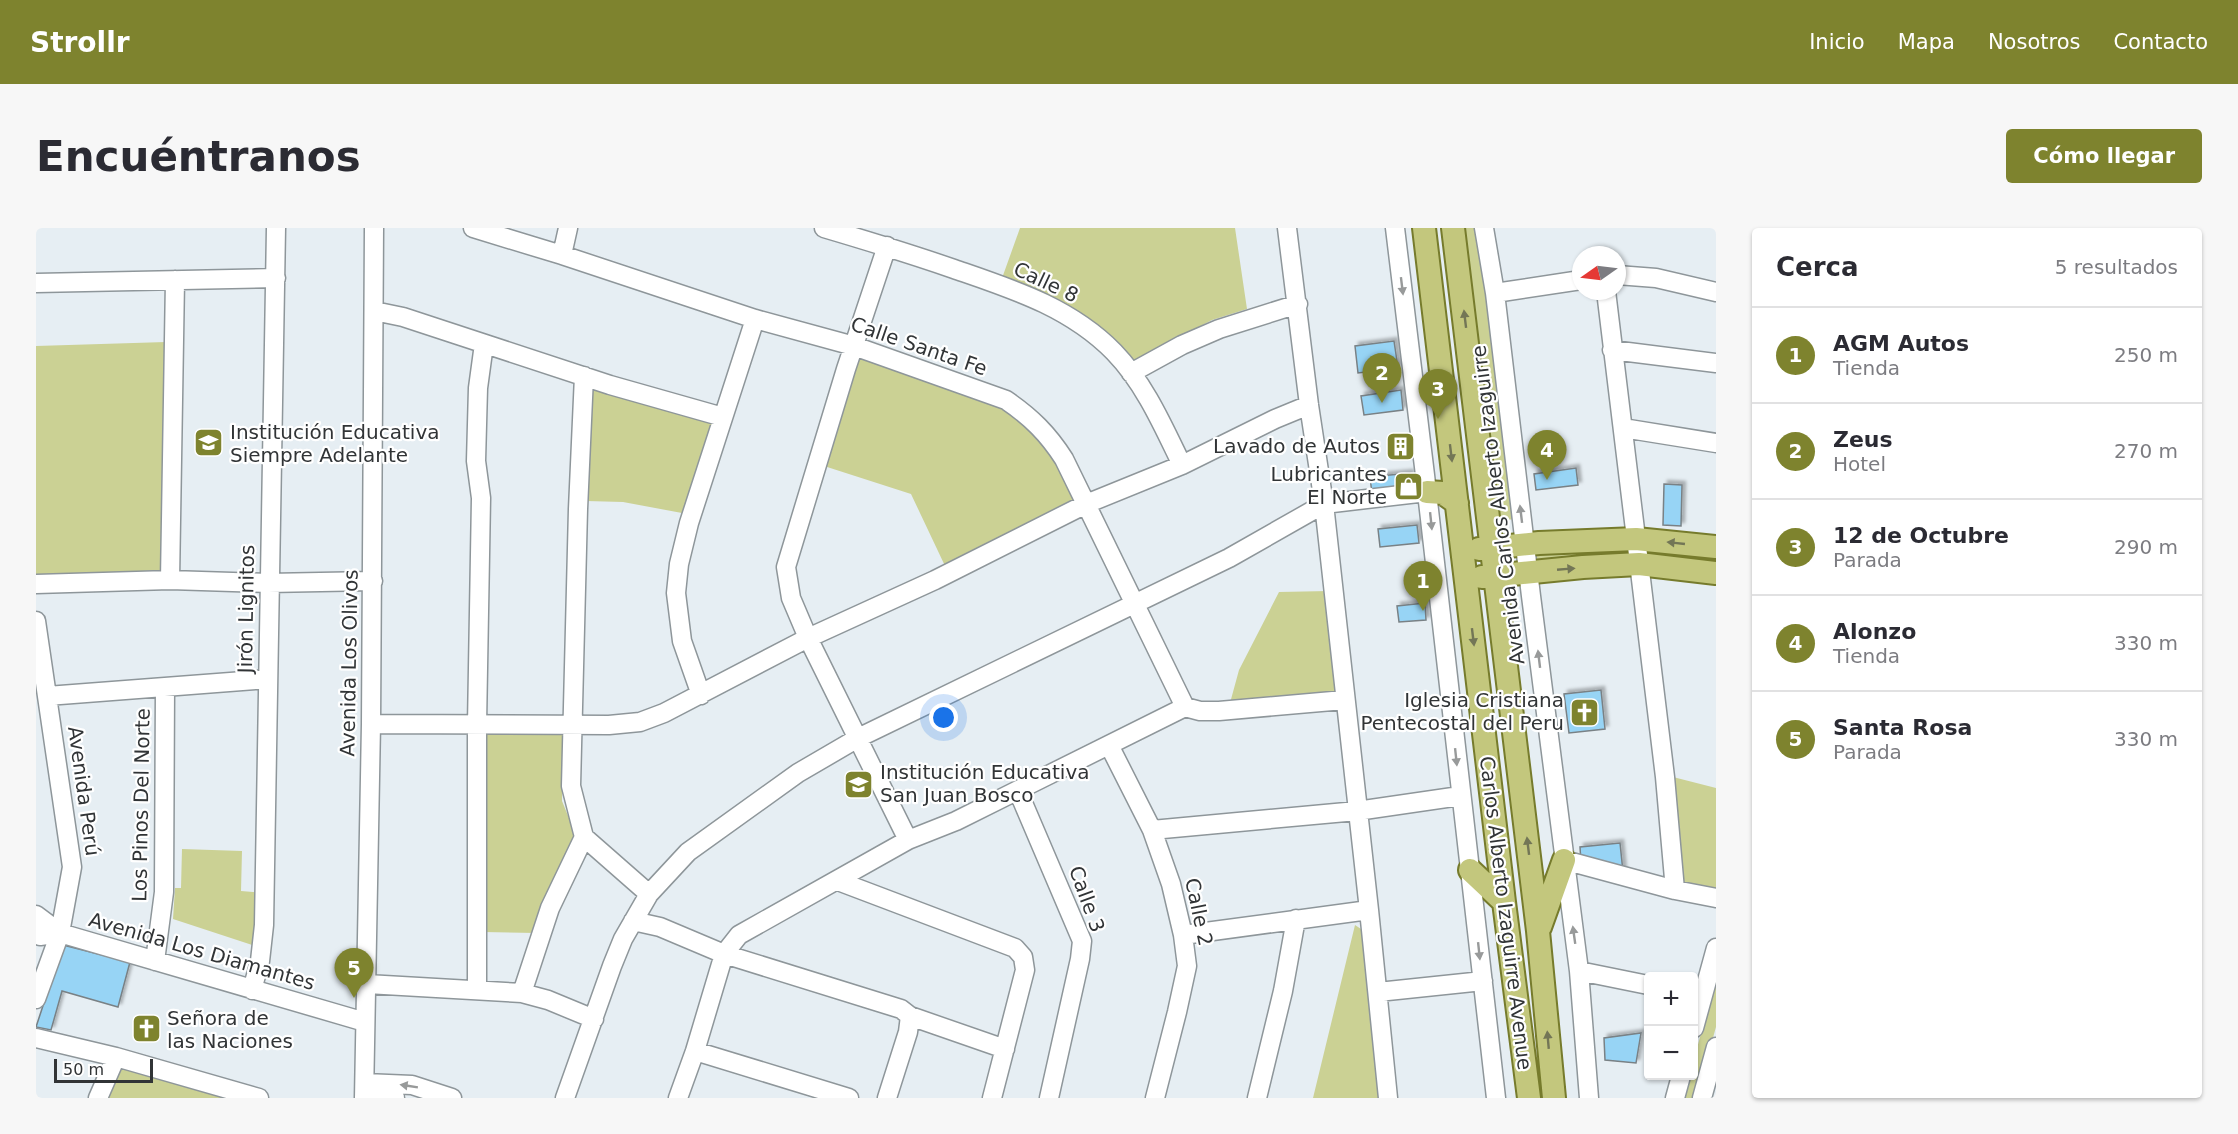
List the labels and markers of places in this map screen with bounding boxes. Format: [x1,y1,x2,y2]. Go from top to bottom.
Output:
pin: 2 [1362,354,1402,403]
pin: 3 [1418,370,1458,419]
place label: Institución Educativa Siempre Adelante [230,420,439,467]
school or university icon: Institución Educativa Siempre Adelante [193,427,225,459]
building icon: Lavado de Autos [1385,430,1417,462]
pin: 4 [1528,430,1566,480]
place label: Lavado de Autos [1213,434,1380,458]
place label: Lubricantes El Norte [1271,462,1387,509]
shop icon: Lubricantes El Norte [1392,470,1424,502]
pin: 1 [1404,562,1442,611]
place label: Iglesia Cristiana Pentecostal del Peru [1360,688,1564,735]
church icon: Iglesia Cristiana Pentecostal del Peru [1569,696,1601,728]
place label: Institución Educativa San Juan Bosco [880,760,1089,807]
school or university icon: Institución Educativa San Juan Bosco [843,768,875,800]
pin: 5 [334,948,374,998]
place label: Señora de las Naciones [167,1006,293,1053]
church icon: Señora de las Naciones [130,1013,162,1045]

